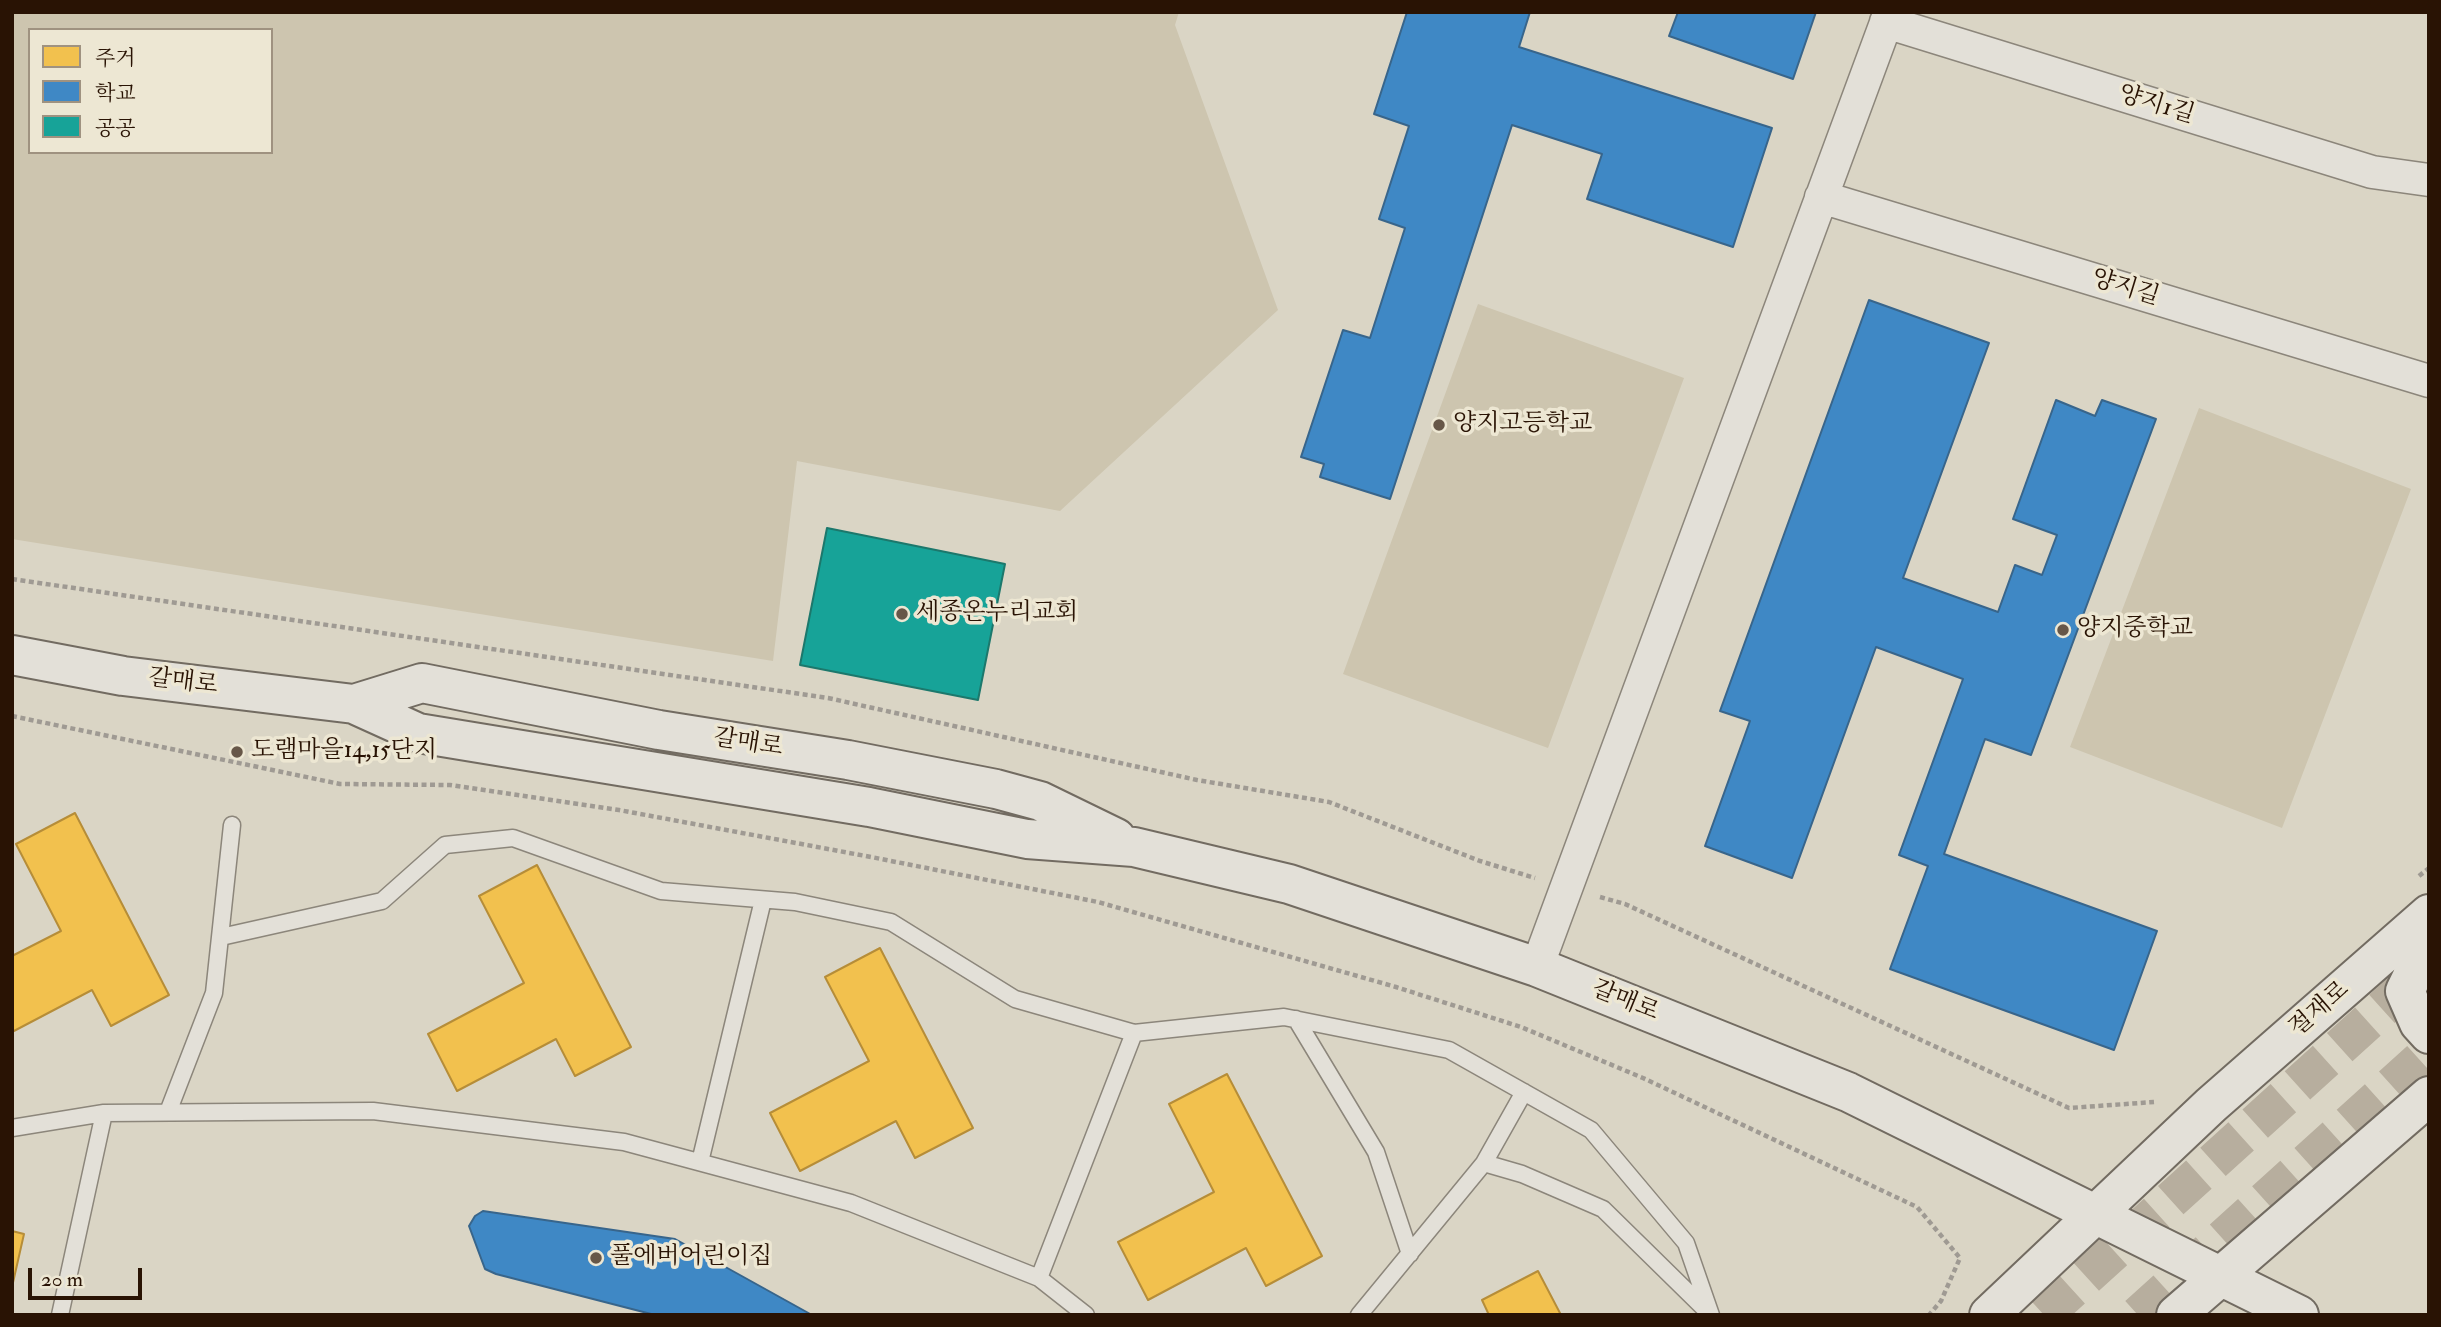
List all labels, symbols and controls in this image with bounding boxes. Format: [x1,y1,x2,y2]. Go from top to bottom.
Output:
legend [28,28,273,154]
text: 주거 [95,45,136,72]
text: 학교 [95,80,136,107]
street label: 양지1길 [2114,81,2198,131]
text: 공공 [95,115,136,142]
street label: 양지길 [2088,265,2162,313]
place label: 양지고등학교 [1453,411,1592,439]
marker: 양지고등학교 [1431,417,1447,433]
place label: 세종온누리교회 [916,600,1078,628]
marker: 세종온누리교회 [894,606,910,622]
place label: 양지중학교 [2077,616,2193,644]
marker: 양지중학교 [2055,622,2071,638]
street label: 갈매로 [147,664,219,702]
street label: 갈매로 [711,724,785,764]
place label: 도램마을14,15단지 [251,738,437,766]
marker: 도램마을14,15단지 [229,744,245,760]
street label: 갈매로 [1587,976,1663,1028]
street label: 절재로 [2284,976,2356,1044]
place label: 풀에버어린이집 [610,1244,772,1272]
marker: 풀에버어린이집 [588,1250,604,1266]
scale bar [32,1254,145,1298]
text: 20 m [41,1266,83,1293]

